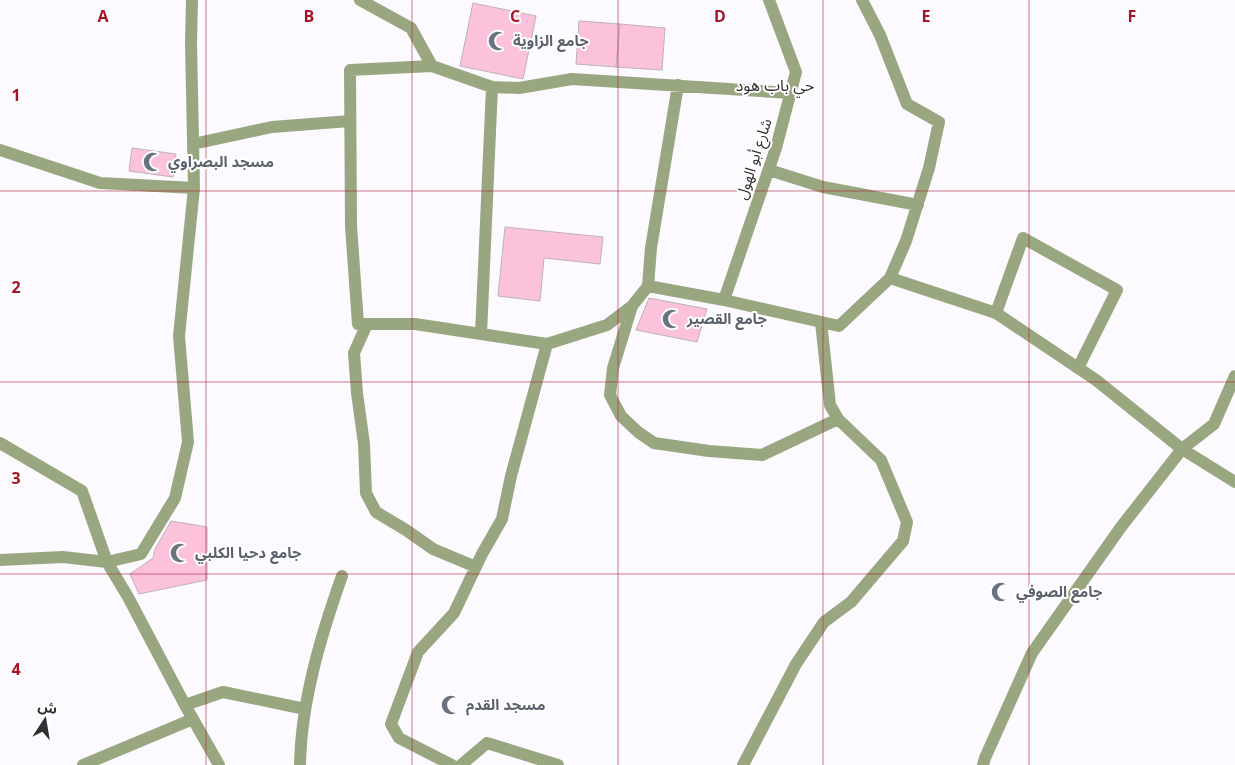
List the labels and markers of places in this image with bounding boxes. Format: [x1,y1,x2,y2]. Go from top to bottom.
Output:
place label: جامع الزاوية [513,25,589,57]
mosque icon: جامع الزاوية [487,30,509,52]
place label: مسجد البصراوي [168,146,274,178]
mosque icon: مسجد البصراوي [142,151,164,173]
place label: جامع القصير [686,303,767,335]
mosque icon: جامع القصير [661,308,683,330]
place label: جامع دحيا الكلبي [195,537,302,569]
mosque icon: جامع دحيا الكلبي [169,542,191,564]
place label: جامع الصوفي [1016,576,1103,608]
mosque icon: جامع الصوفي [990,581,1012,603]
place label: مسجد القدم [466,689,546,721]
mosque icon: مسجد القدم [440,694,462,716]

